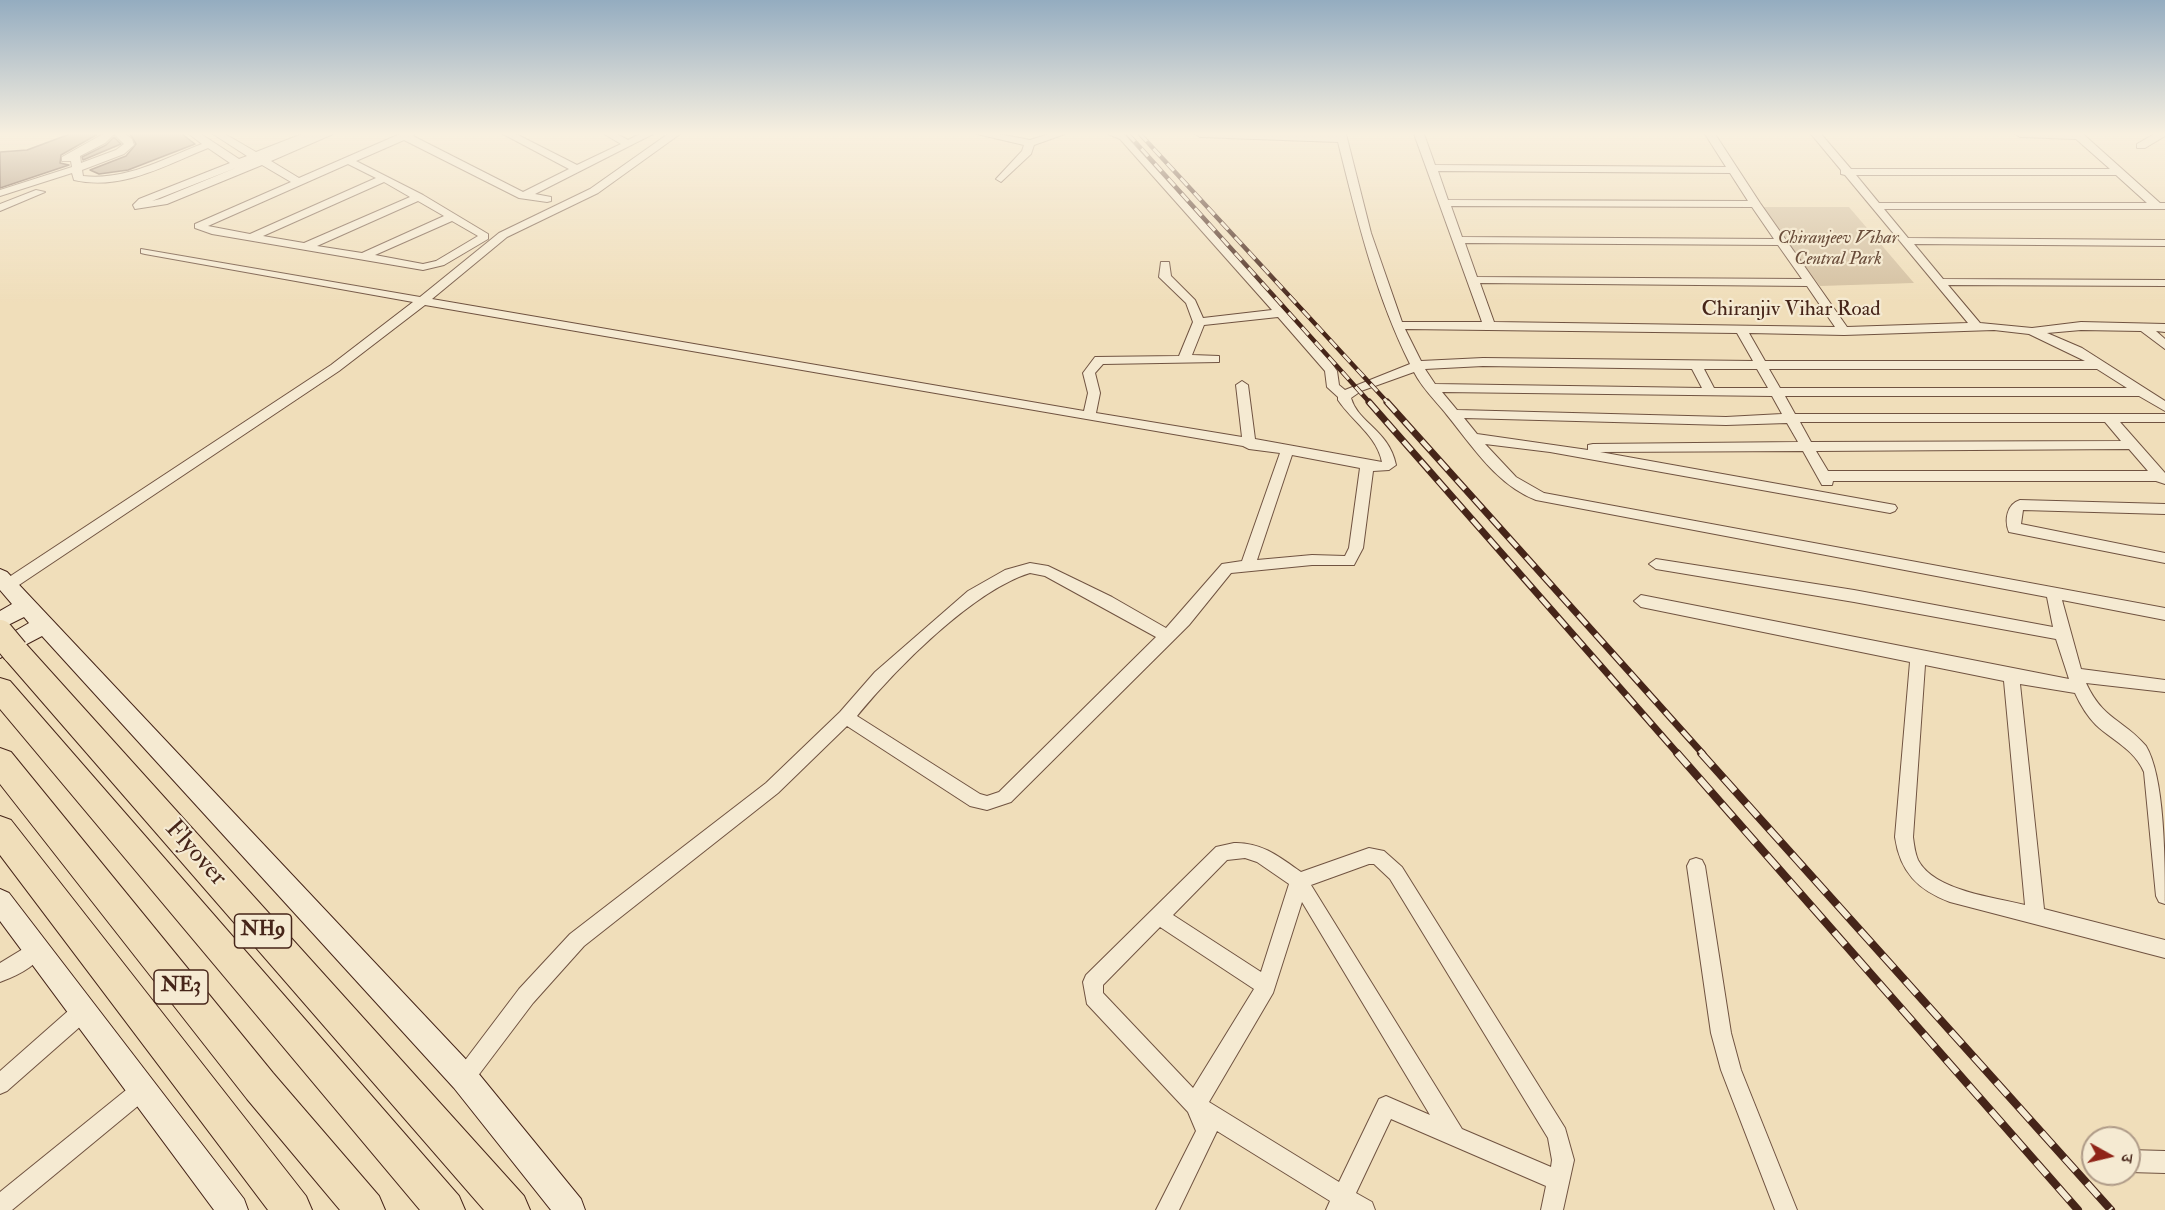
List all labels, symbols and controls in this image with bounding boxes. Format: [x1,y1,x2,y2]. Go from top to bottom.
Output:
park label: Chiranjeev Vihar Central Park [1778,228,1898,270]
street label: Chiranjiv Vihar Road [1701,297,1881,323]
street label: Flyover [157,815,233,893]
road number: NH9 [234,914,292,948]
road number: NE3 [154,970,208,1004]
north arrow [2081,1126,2141,1186]
text: उ [2116,1153,2137,1164]

